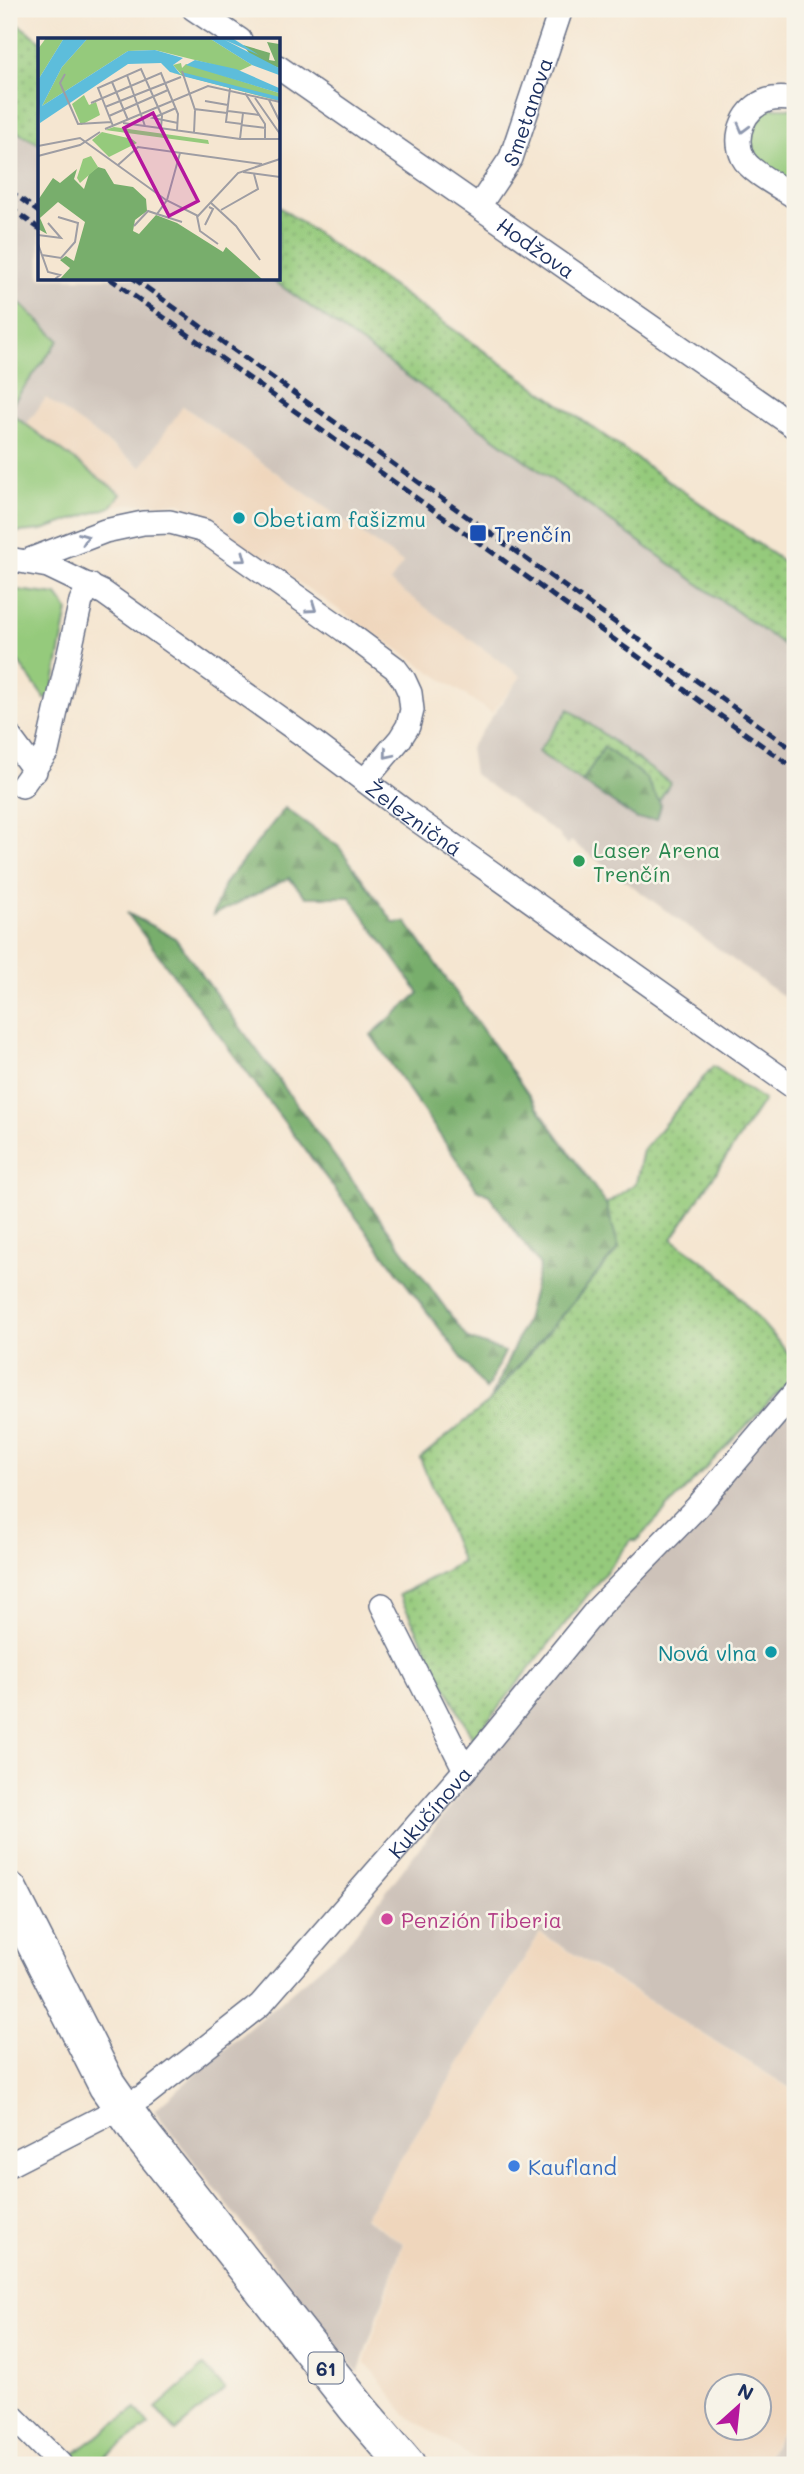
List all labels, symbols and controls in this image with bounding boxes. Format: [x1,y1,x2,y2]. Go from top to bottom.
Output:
inset map [38,38,280,280]
street label: Smetanova [496,54,557,171]
one-way arrow [737,122,751,134]
street label: Hodžova [492,210,581,284]
place label: Obetiam fašizmu [253,505,426,532]
marker: Obetiam fašizmu [231,510,247,526]
place label: Trenčín [494,520,571,547]
marker: Trenčín [468,523,488,543]
one-way arrow [77,533,89,547]
one-way arrow [234,550,247,562]
one-way arrow [304,600,317,612]
one-way arrow [384,746,396,759]
street label: Železničná [361,774,468,861]
place label: Laser Arena Trenčín [593,836,720,887]
marker: Laser Arena Trenčín [571,853,587,869]
place label: Nová vlna [658,1639,757,1666]
marker: Nová vlna [763,1644,779,1660]
street label: Kukučínova [381,1759,477,1863]
place label: Penzión Tiberia [401,1906,562,1933]
marker: Penzión Tiberia [379,1911,395,1927]
place label: Kaufland [528,2153,617,2180]
marker: Kaufland [506,2158,522,2174]
road number: 61 [308,2352,344,2384]
north arrow [702,2372,772,2442]
text: N [734,2377,758,2406]

